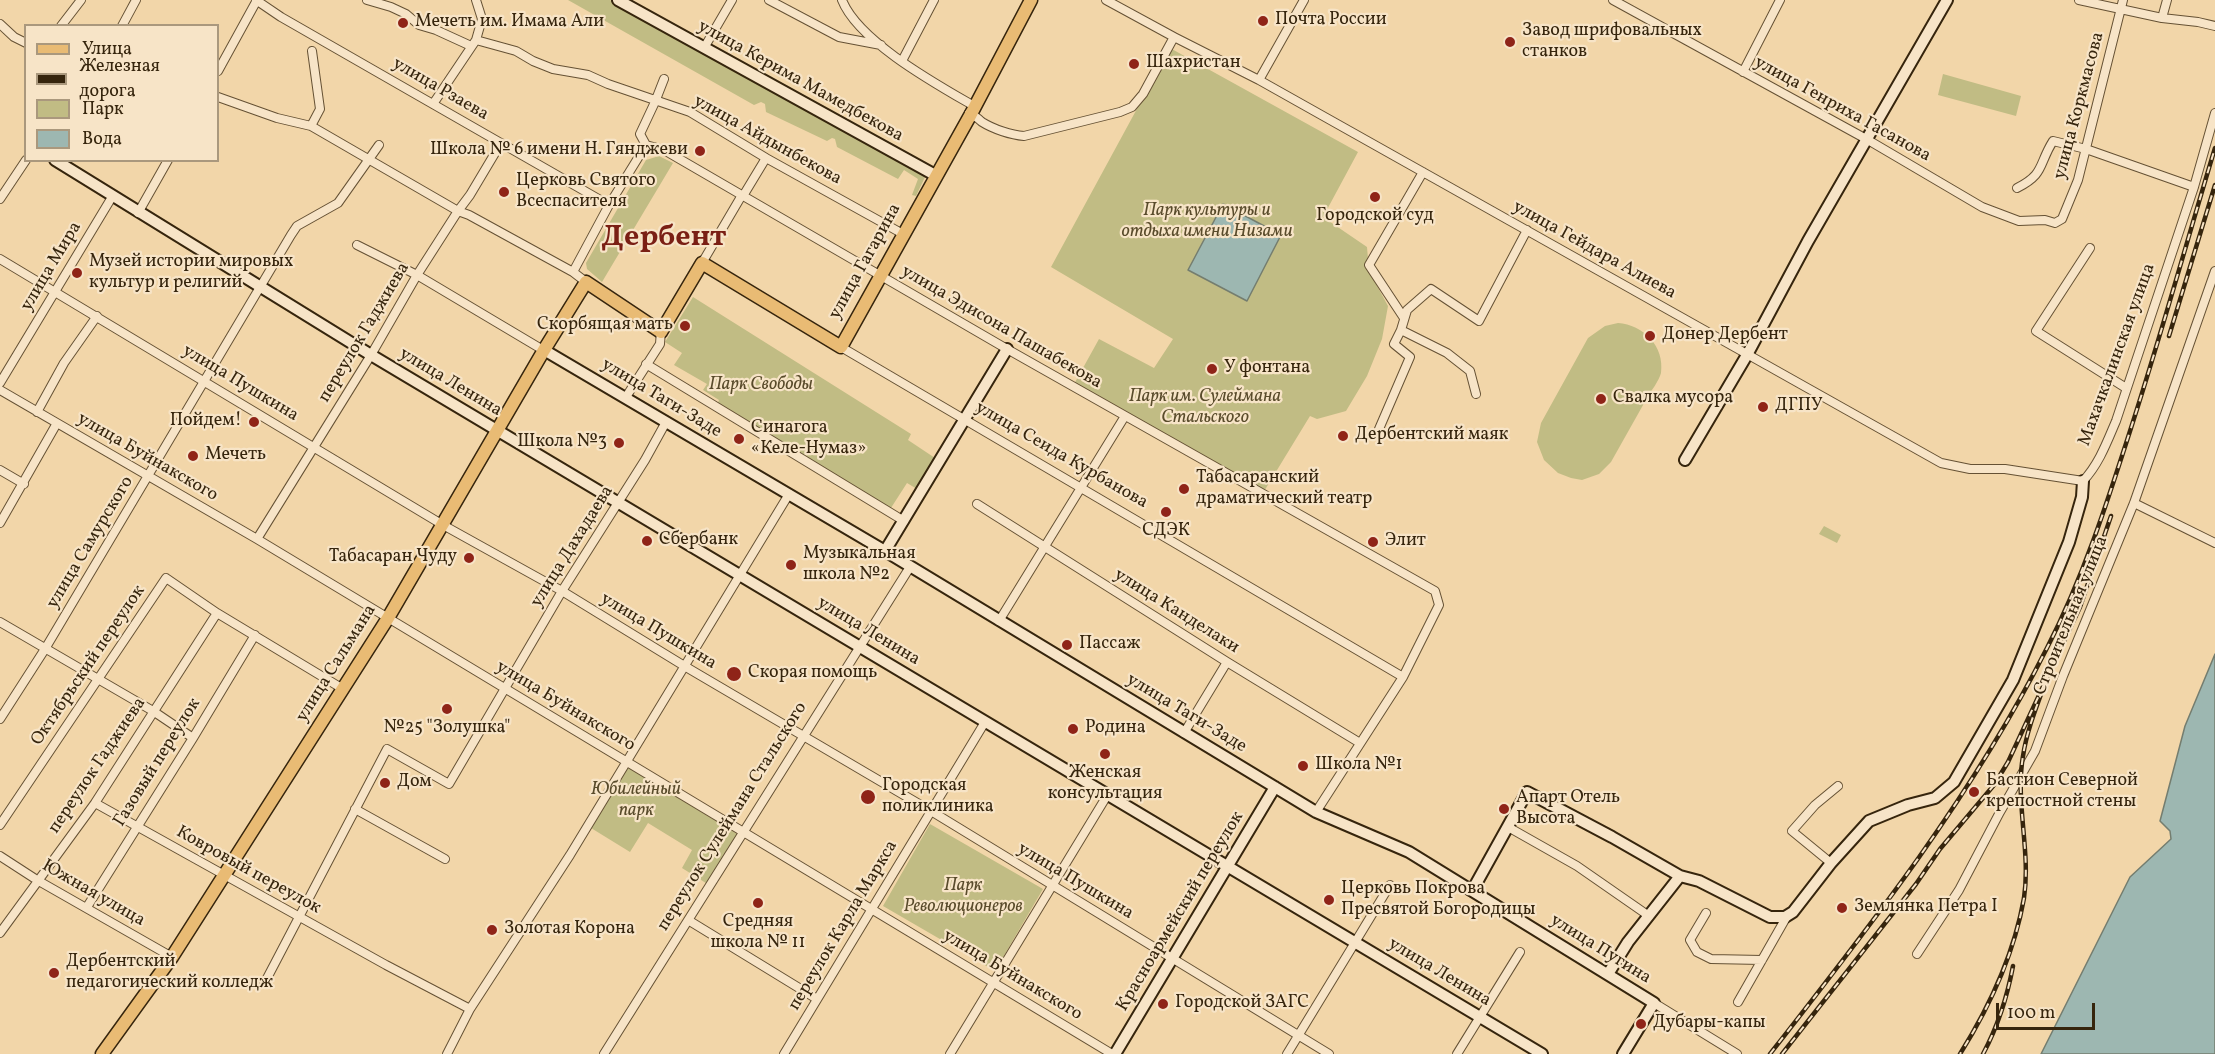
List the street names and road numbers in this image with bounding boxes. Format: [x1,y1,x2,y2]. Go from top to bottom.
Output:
street label: улица Керима Мамедбекова [693,16,907,148]
street label: улица Коркмасова [2050,30,2110,182]
street label: улица Генриха Гасанова [1750,52,1934,168]
street label: улица Рзаева [388,54,492,126]
street label: улица Айдынбекова [689,91,845,191]
street label: улица Гейдара Алиева [1508,197,1680,305]
street label: улица Гагарина [825,200,907,324]
street label: улица Мира [17,218,87,316]
street label: переулок Гаджиева [315,259,415,407]
street label: Махачкалинская улица [2075,261,2161,449]
street label: улица Эдисона Пашабекова [897,262,1105,394]
street label: улица Пушкина [178,341,302,427]
street label: улица Ленина [395,344,505,422]
street label: улица Таги-Заде [597,355,725,443]
street label: улица Сеида Курбанова [971,398,1151,514]
street label: улица Буйнакского [73,409,221,507]
street label: улица Самурского [43,473,139,613]
street label: улица Дахадаева [527,482,619,612]
street label: Строительная улица [2030,533,2114,699]
street label: улица Канделаки [1109,565,1243,659]
street label: Октябрьский переулок [27,582,151,750]
street label: улица Пушкина [596,589,720,675]
street label: улица Ленина [813,593,923,671]
street label: улица Сальмана [292,601,382,727]
street label: улица Буйнакского [491,657,639,757]
street label: улица Таги-Заде [1122,670,1250,758]
street label: переулок Гаджиева [44,694,152,838]
street label: Газовый переулок [110,695,206,831]
street label: переулок Сулеймана Стальского [653,699,813,935]
street label: Красноармейский переулок [1113,808,1249,1016]
street label: Ковровый переулок [172,822,324,920]
street label: переулок Карла Маркса [785,837,903,1015]
street label: улица Пушкина [1013,839,1137,925]
street label: Южная улица [38,856,148,932]
street label: улица Пугина [1546,910,1654,990]
street label: улица Буйнакского [938,926,1086,1026]
street label: улица Ленина [1384,934,1494,1012]

